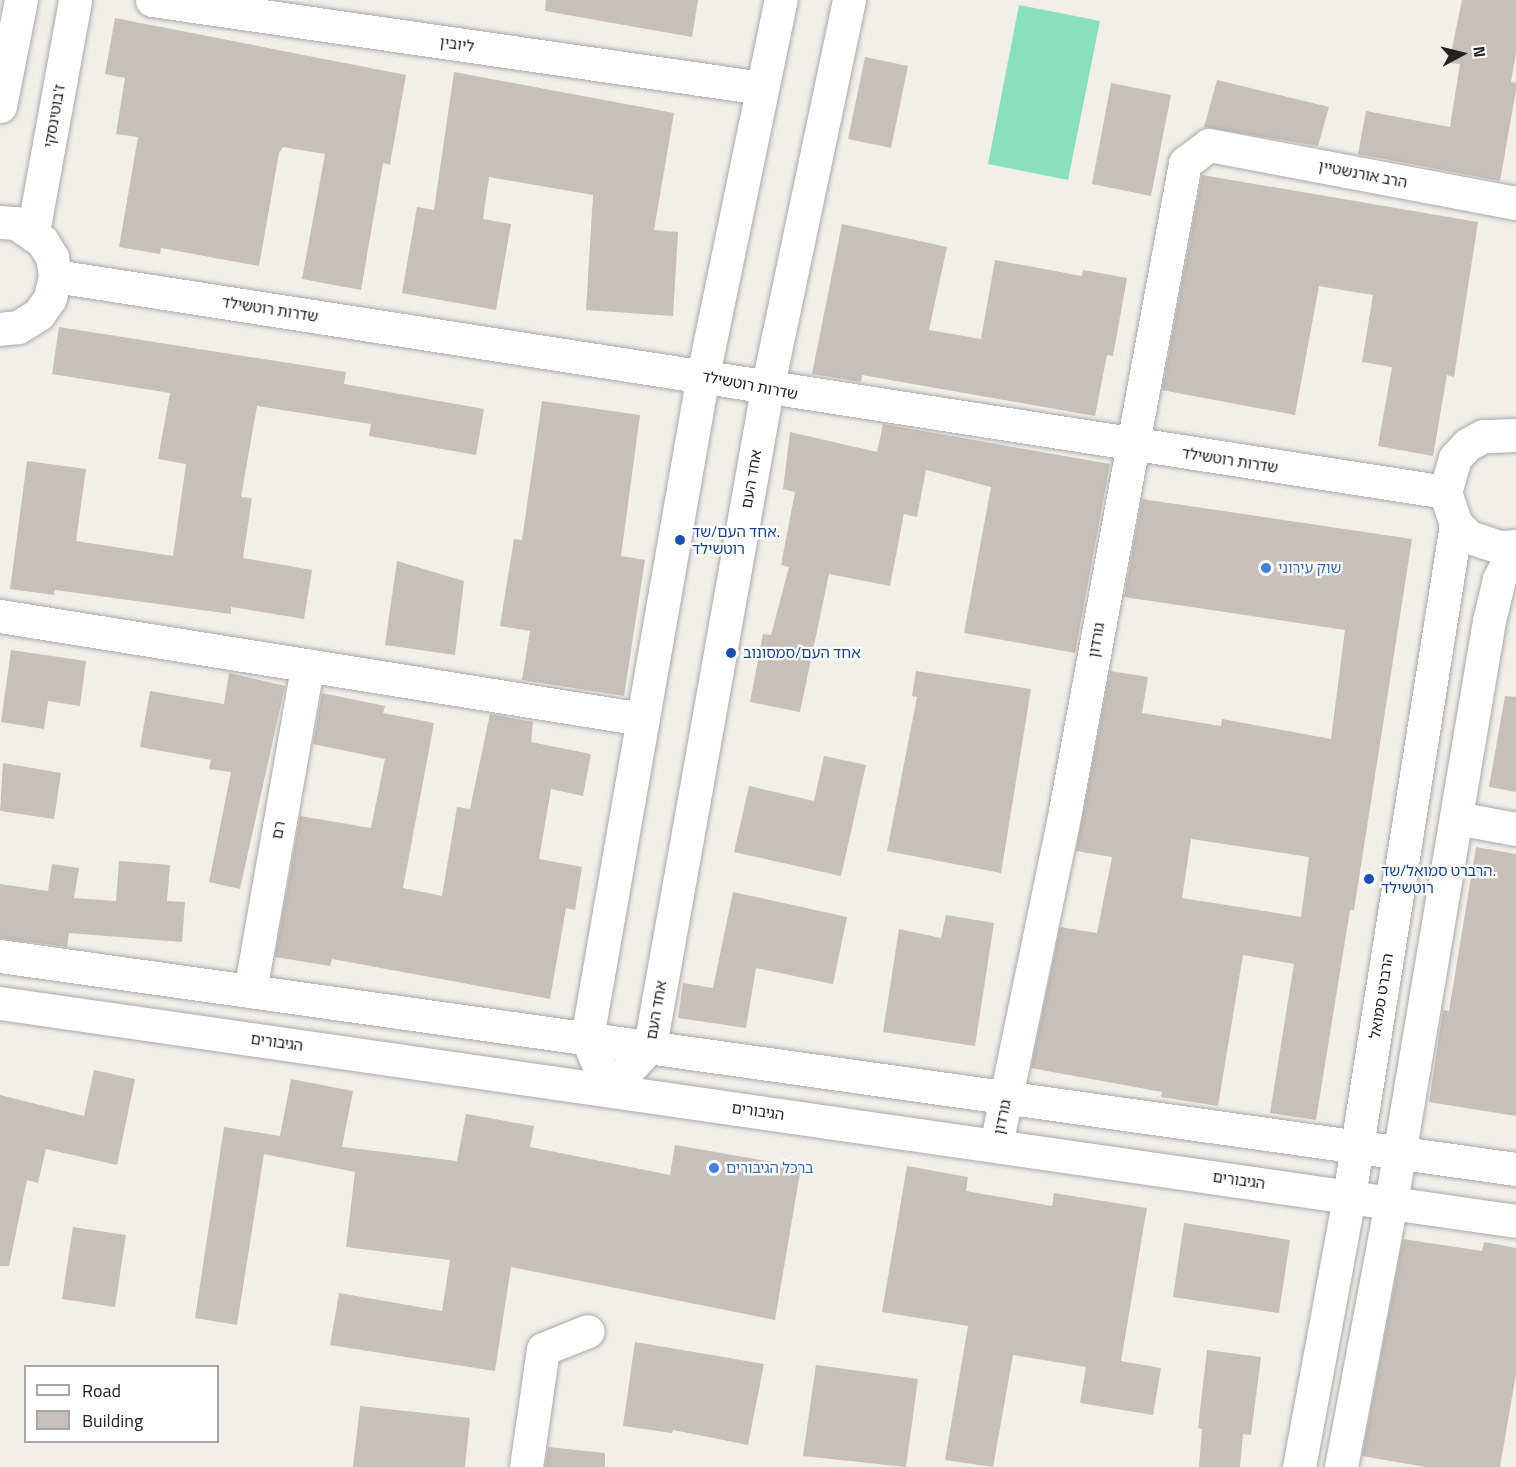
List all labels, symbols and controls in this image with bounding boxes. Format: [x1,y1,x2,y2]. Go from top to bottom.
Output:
north arrow [1432,24,1492,84]
street label: ליובין [439,33,475,55]
text: N [1467,45,1492,59]
street label: ז'בוטינסקי [40,83,68,149]
street label: הרב אורנשטיין [1317,157,1409,191]
street label: שדרות רוטשילד [220,292,320,326]
street label: שדרות רוטשילד [700,367,800,403]
street label: שדרות רוטשילד [1180,443,1280,477]
street label: אחד העם [737,448,765,510]
place label: אחד העם/שד. רוטשילד [692,522,780,557]
marker: אחד העם/שד. רוטשילד [673,533,687,547]
place label: שוק עירוני [1278,559,1341,577]
marker: שוק עירוני [1259,561,1273,575]
street label: גורדון [1084,621,1108,659]
place label: אחד העם/סמסונוב [743,644,861,662]
marker: אחד העם/סמסונוב [724,646,738,660]
street label: רם [268,820,288,840]
place label: הרברט סמואל/שד. רוטשילד [1381,861,1496,896]
marker: הרברט סמואל/שד. רוטשילד [1362,872,1376,886]
street label: הרברט סמואל [1365,952,1397,1040]
street label: אחד העם [642,979,670,1041]
street label: הגיבורים [250,1029,304,1055]
street label: הגיבורים [731,1098,785,1124]
street label: גורדון [990,1098,1014,1136]
place label: ברכל הגיבורים [726,1159,814,1177]
marker: ברכל הגיבורים [707,1161,721,1175]
street label: הגיבורים [1212,1167,1266,1193]
legend [24,1365,219,1443]
text: Road [82,1377,121,1404]
text: Building [82,1407,143,1434]

